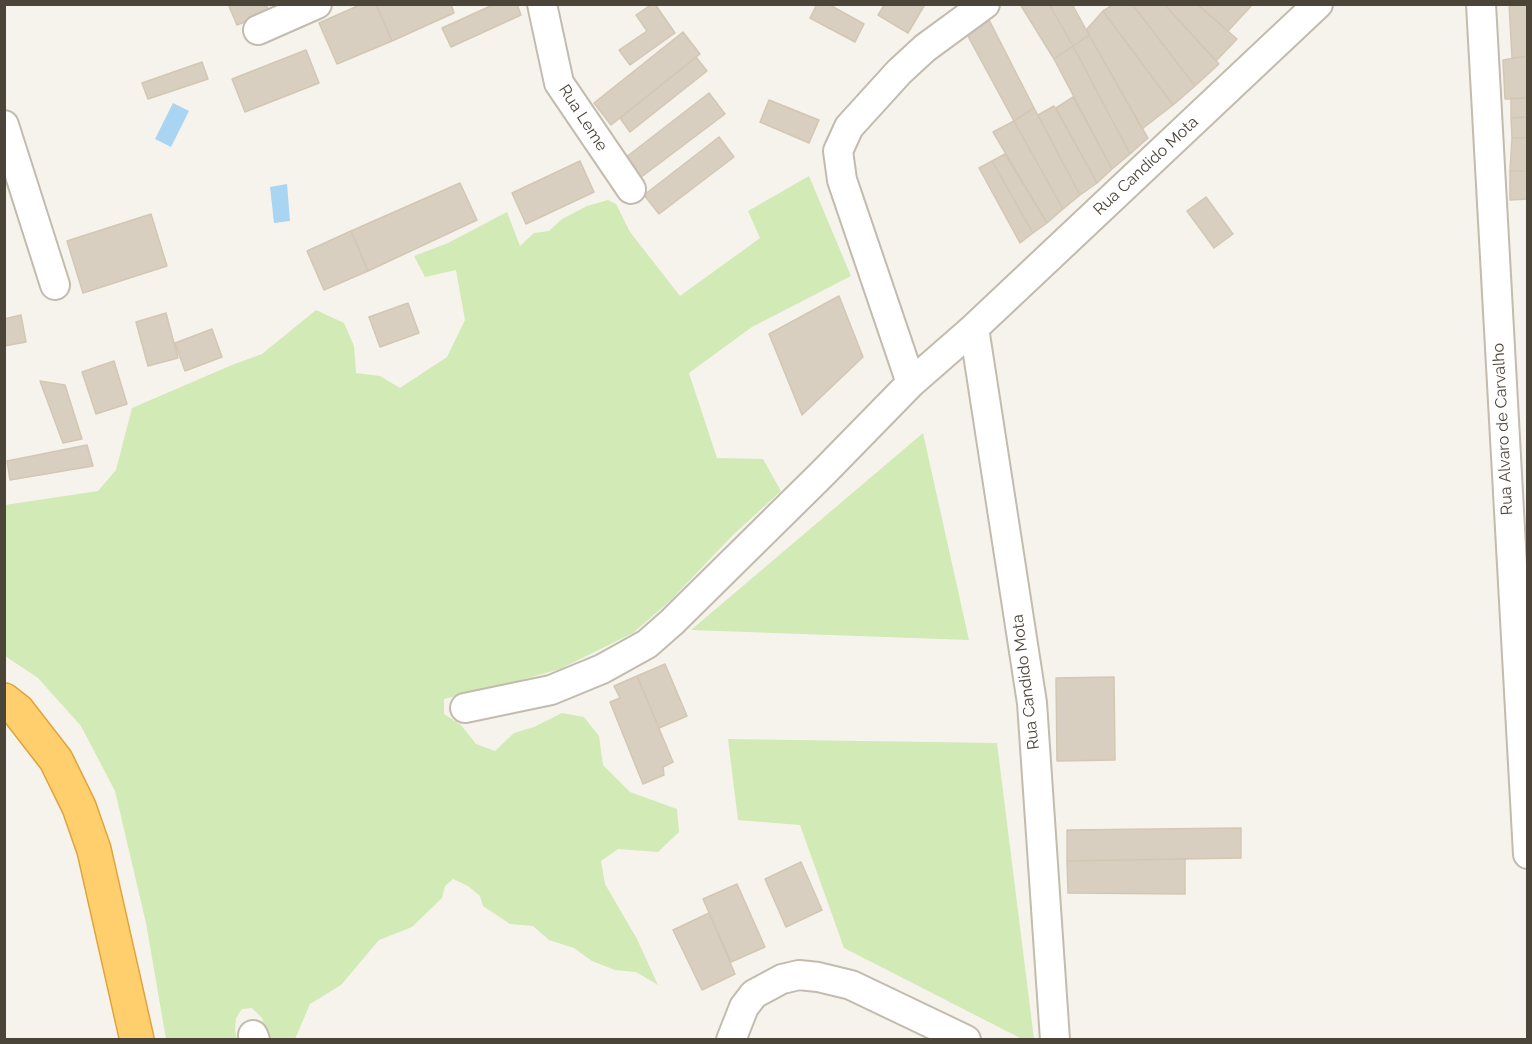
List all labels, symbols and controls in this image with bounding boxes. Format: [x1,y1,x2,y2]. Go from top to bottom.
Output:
street label: Rua Leme [554,81,612,155]
street label: Rua Candido Mota [1090,113,1202,219]
street label: Rua Alvaro de Carvalho [1489,342,1517,516]
street label: Rua Candido Mota [1008,613,1044,751]

